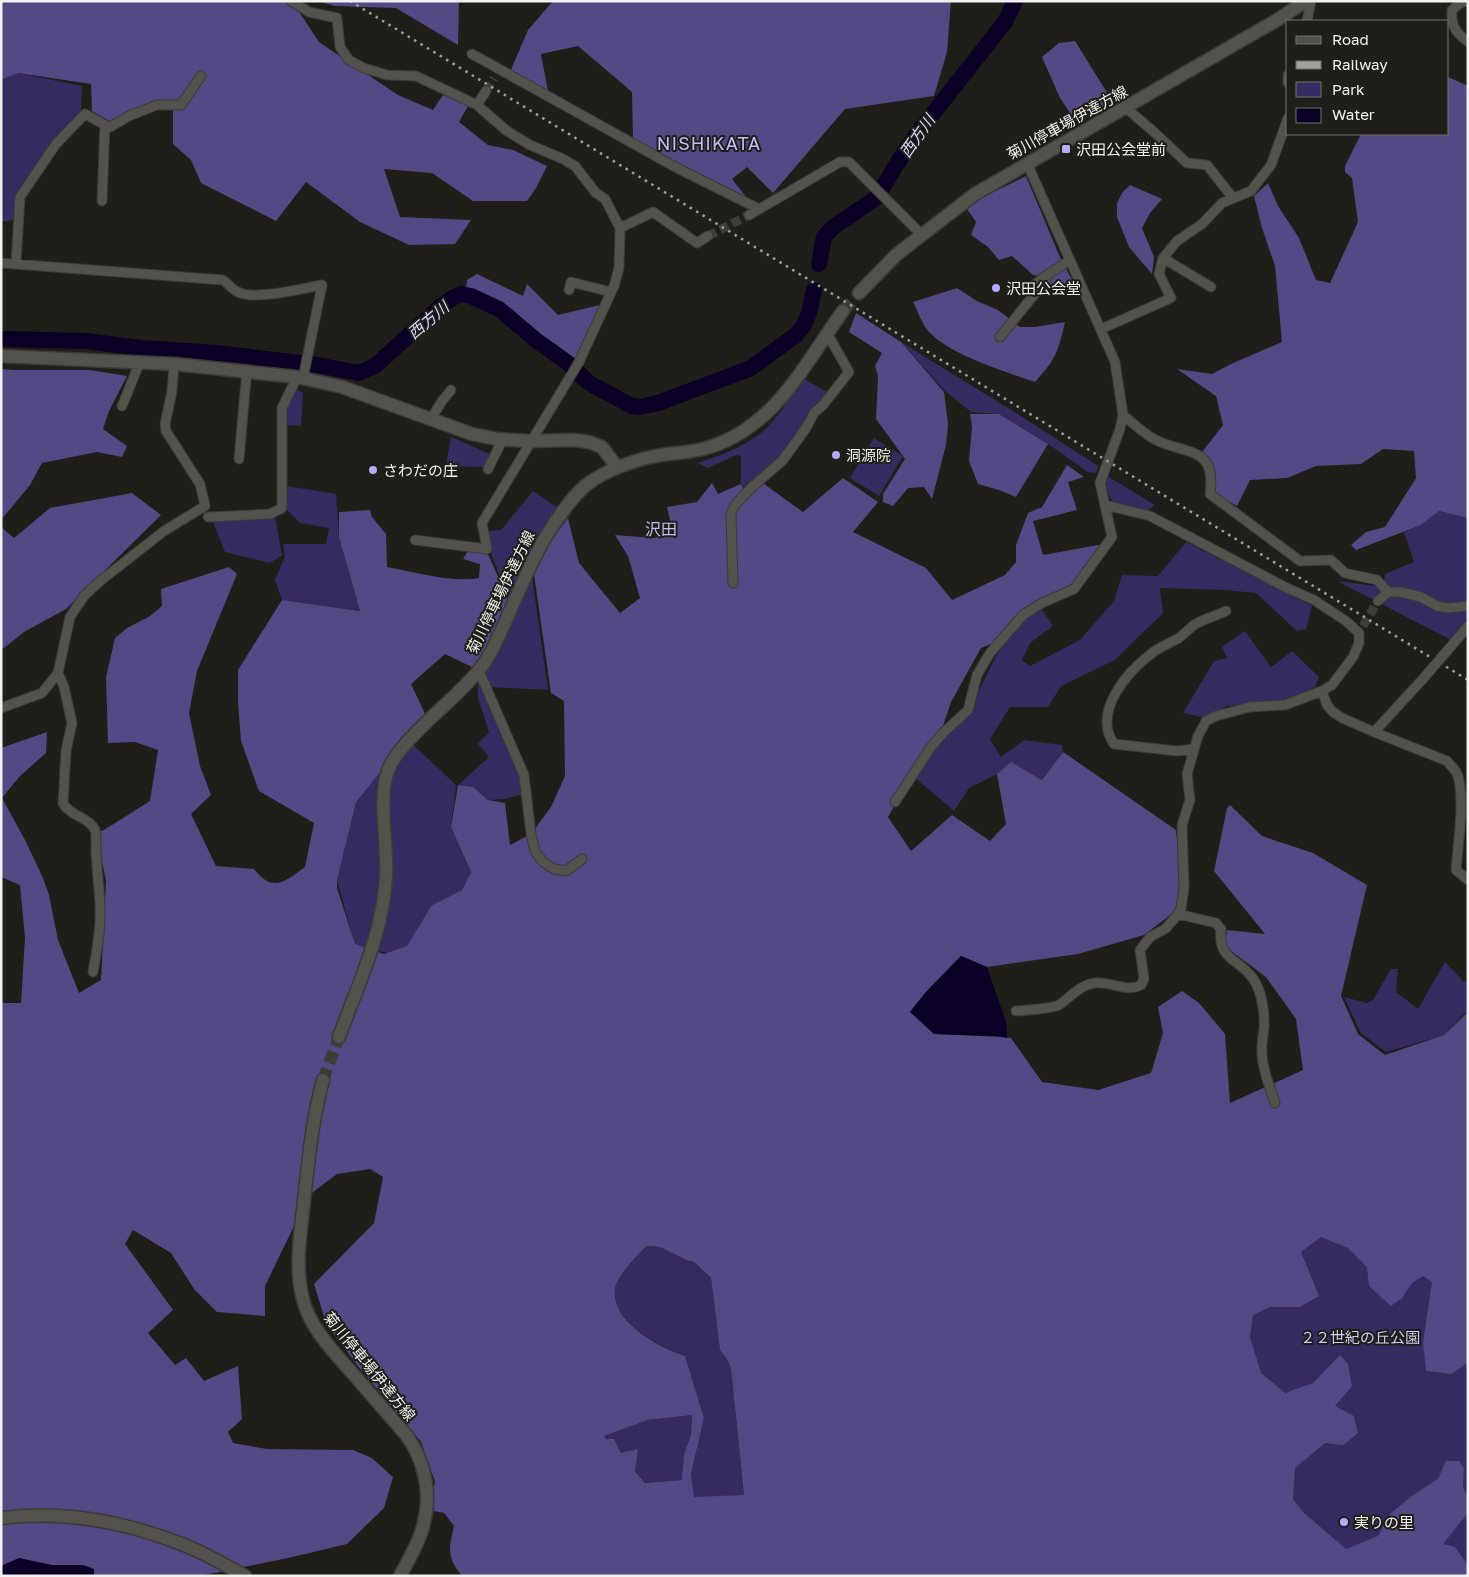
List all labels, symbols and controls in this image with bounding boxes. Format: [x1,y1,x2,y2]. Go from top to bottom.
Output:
legend [1286,20,1449,135]
text: Road [1332,30,1369,48]
text: Railway [1332,55,1388,73]
text: Park [1332,80,1365,98]
street label: 菊川停車場伊達方線 [1004,81,1130,163]
text: Water [1332,105,1375,123]
water label: 西方川 [895,109,940,161]
district label: NISHIKATA [657,132,761,154]
place label: 沢田公会堂前 [1076,140,1166,158]
marker: 沢田公会堂前 [1060,143,1072,155]
place label: 沢田公会堂 [1006,279,1081,297]
marker: 沢田公会堂 [990,282,1002,294]
water label: 西方川 [403,296,454,343]
place label: 洞源院 [846,446,891,464]
marker: 洞源院 [830,449,842,461]
place label: さわだの庄 [383,461,458,479]
marker: さわだの庄 [367,464,379,476]
district label: 沢田 [645,519,677,539]
street label: 菊川停車場伊達方線 [462,527,538,657]
street label: 菊川停車場伊達方線 [321,1308,419,1424]
park label: ２２世紀の丘公園 [1300,1328,1420,1346]
place label: 実りの里 [1354,1513,1414,1531]
marker: 実りの里 [1338,1516,1350,1528]

